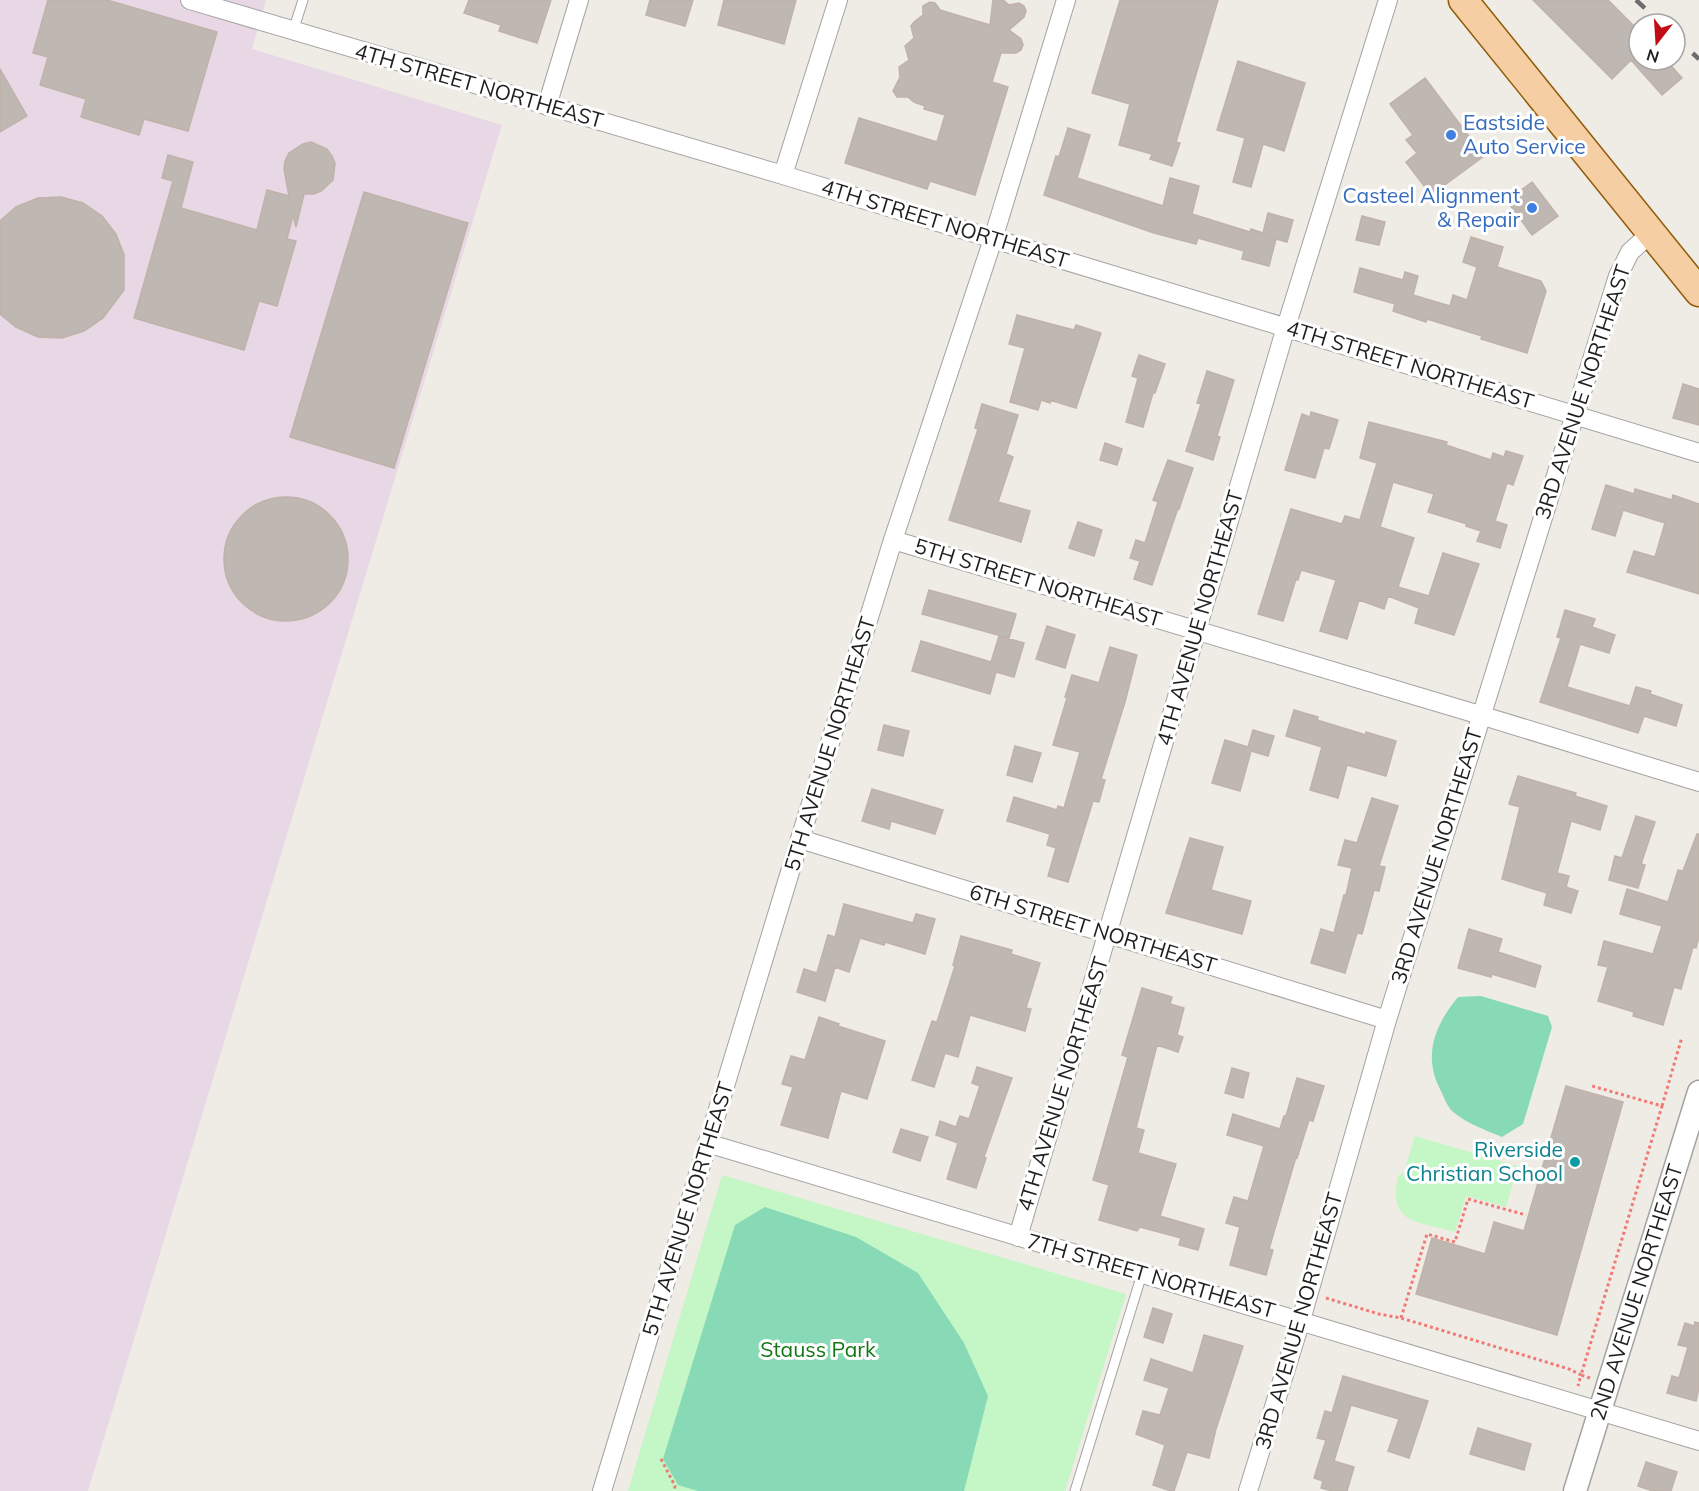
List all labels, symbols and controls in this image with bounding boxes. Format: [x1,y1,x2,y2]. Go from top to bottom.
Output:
north arrow [1627,12,1687,72]
street label: 4TH STREET NORTHEAST [352,37,607,133]
text: N [1644,45,1661,68]
place label: Eastside Auto Service [1463,109,1586,159]
marker: Eastside Auto Service [1444,128,1458,142]
street label: 4TH STREET NORTHEAST [819,173,1072,273]
place label: Casteel Alignment & Repair [1343,182,1520,232]
marker: Casteel Alignment & Repair [1525,201,1539,215]
street label: 3RD AVENUE NORTHEAST [1529,261,1636,522]
street label: 4TH STREET NORTHEAST [1284,314,1537,414]
street label: 4TH AVENUE NORTHEAST [1150,487,1248,748]
street label: 5TH STREET NORTHEAST [912,532,1165,632]
street label: 5TH AVENUE NORTHEAST [778,613,880,874]
street label: 3RD AVENUE NORTHEAST [1385,724,1487,987]
street label: 6TH STREET NORTHEAST [967,878,1220,978]
street label: 4TH AVENUE NORTHEAST [1011,953,1113,1214]
street label: 5TH AVENUE NORTHEAST [636,1078,738,1339]
place label: Riverside Christian School [1406,1136,1563,1186]
marker: Riverside Christian School [1568,1155,1582,1169]
street label: 2ND AVENUE NORTHEAST [1584,1160,1688,1424]
street label: 3RD AVENUE NORTHEAST [1249,1189,1347,1452]
street label: 7TH STREET NORTHEAST [1024,1227,1279,1323]
park label: Stauss Park [760,1336,876,1362]

